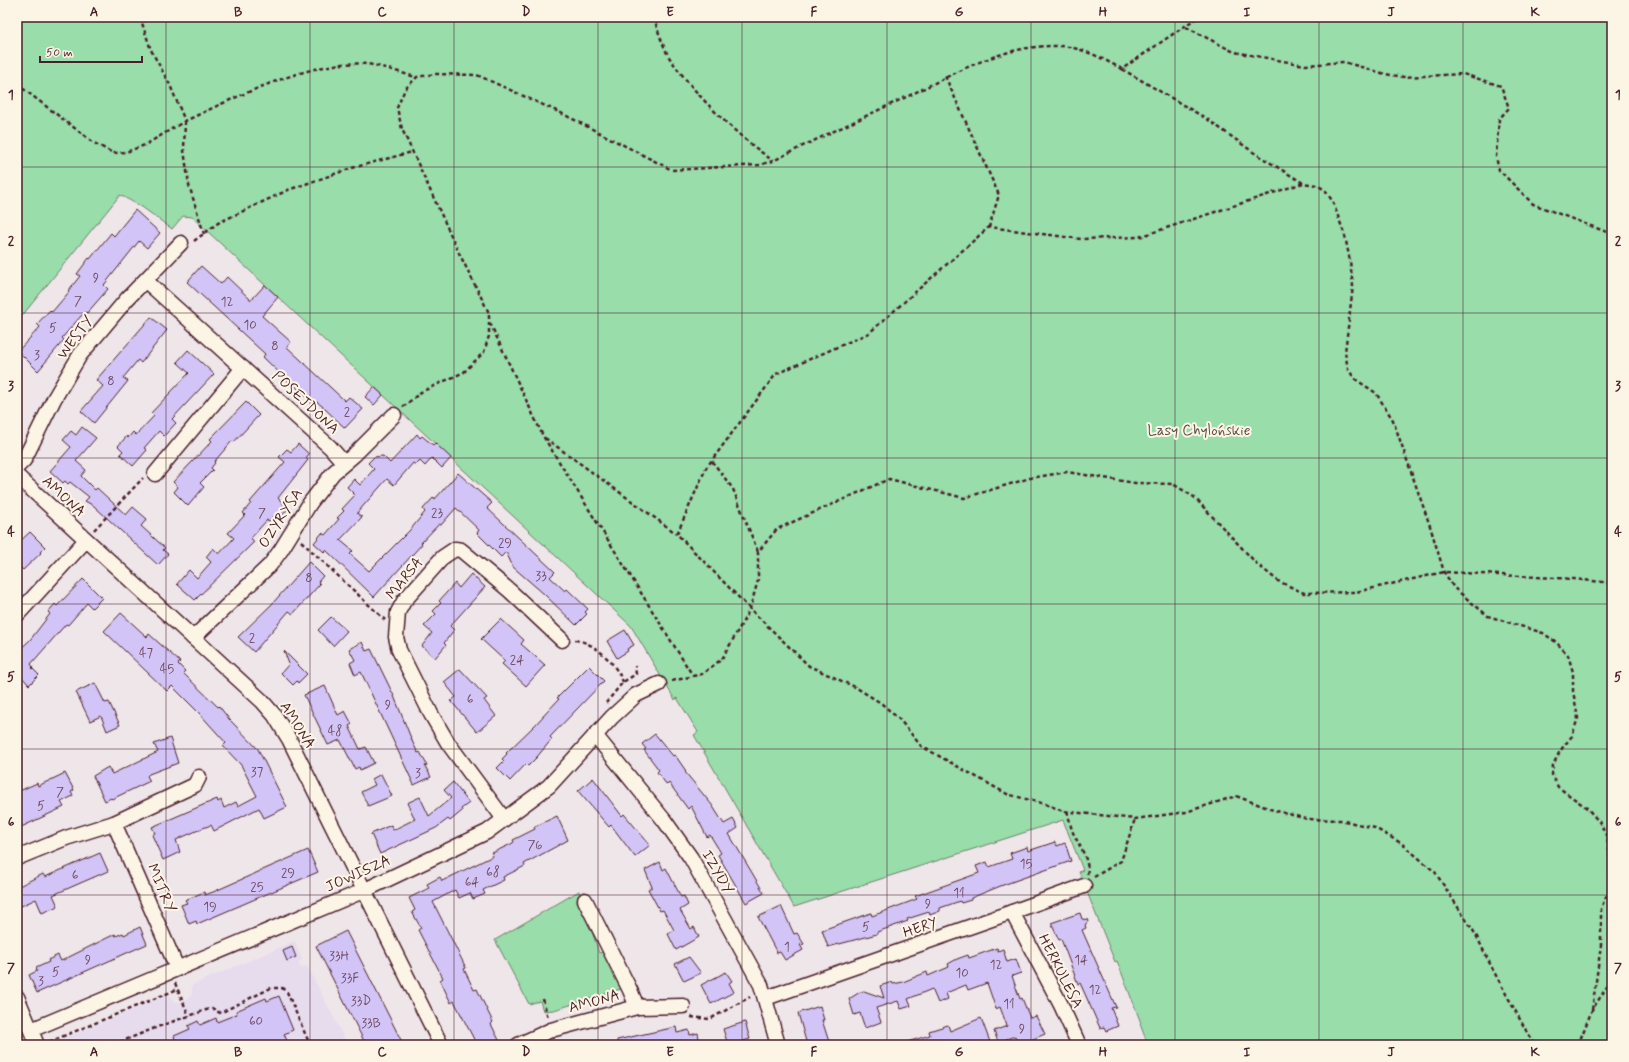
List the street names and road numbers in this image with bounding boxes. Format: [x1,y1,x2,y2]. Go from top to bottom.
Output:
street label: WESTY [53,311,99,363]
street label: POSEJDONA [267,367,343,439]
street label: AMONA [37,472,89,522]
street label: OZYRYSA [254,485,308,552]
street label: MARSA [382,553,428,604]
street label: AMONA [275,698,320,753]
street label: IZYDY [696,847,738,899]
street label: JOWISZA [323,851,394,897]
street label: MITRY [142,861,180,916]
street label: HERY [900,913,940,943]
street label: HERKULESA [1033,931,1087,1012]
street label: AMONA [566,986,622,1018]

